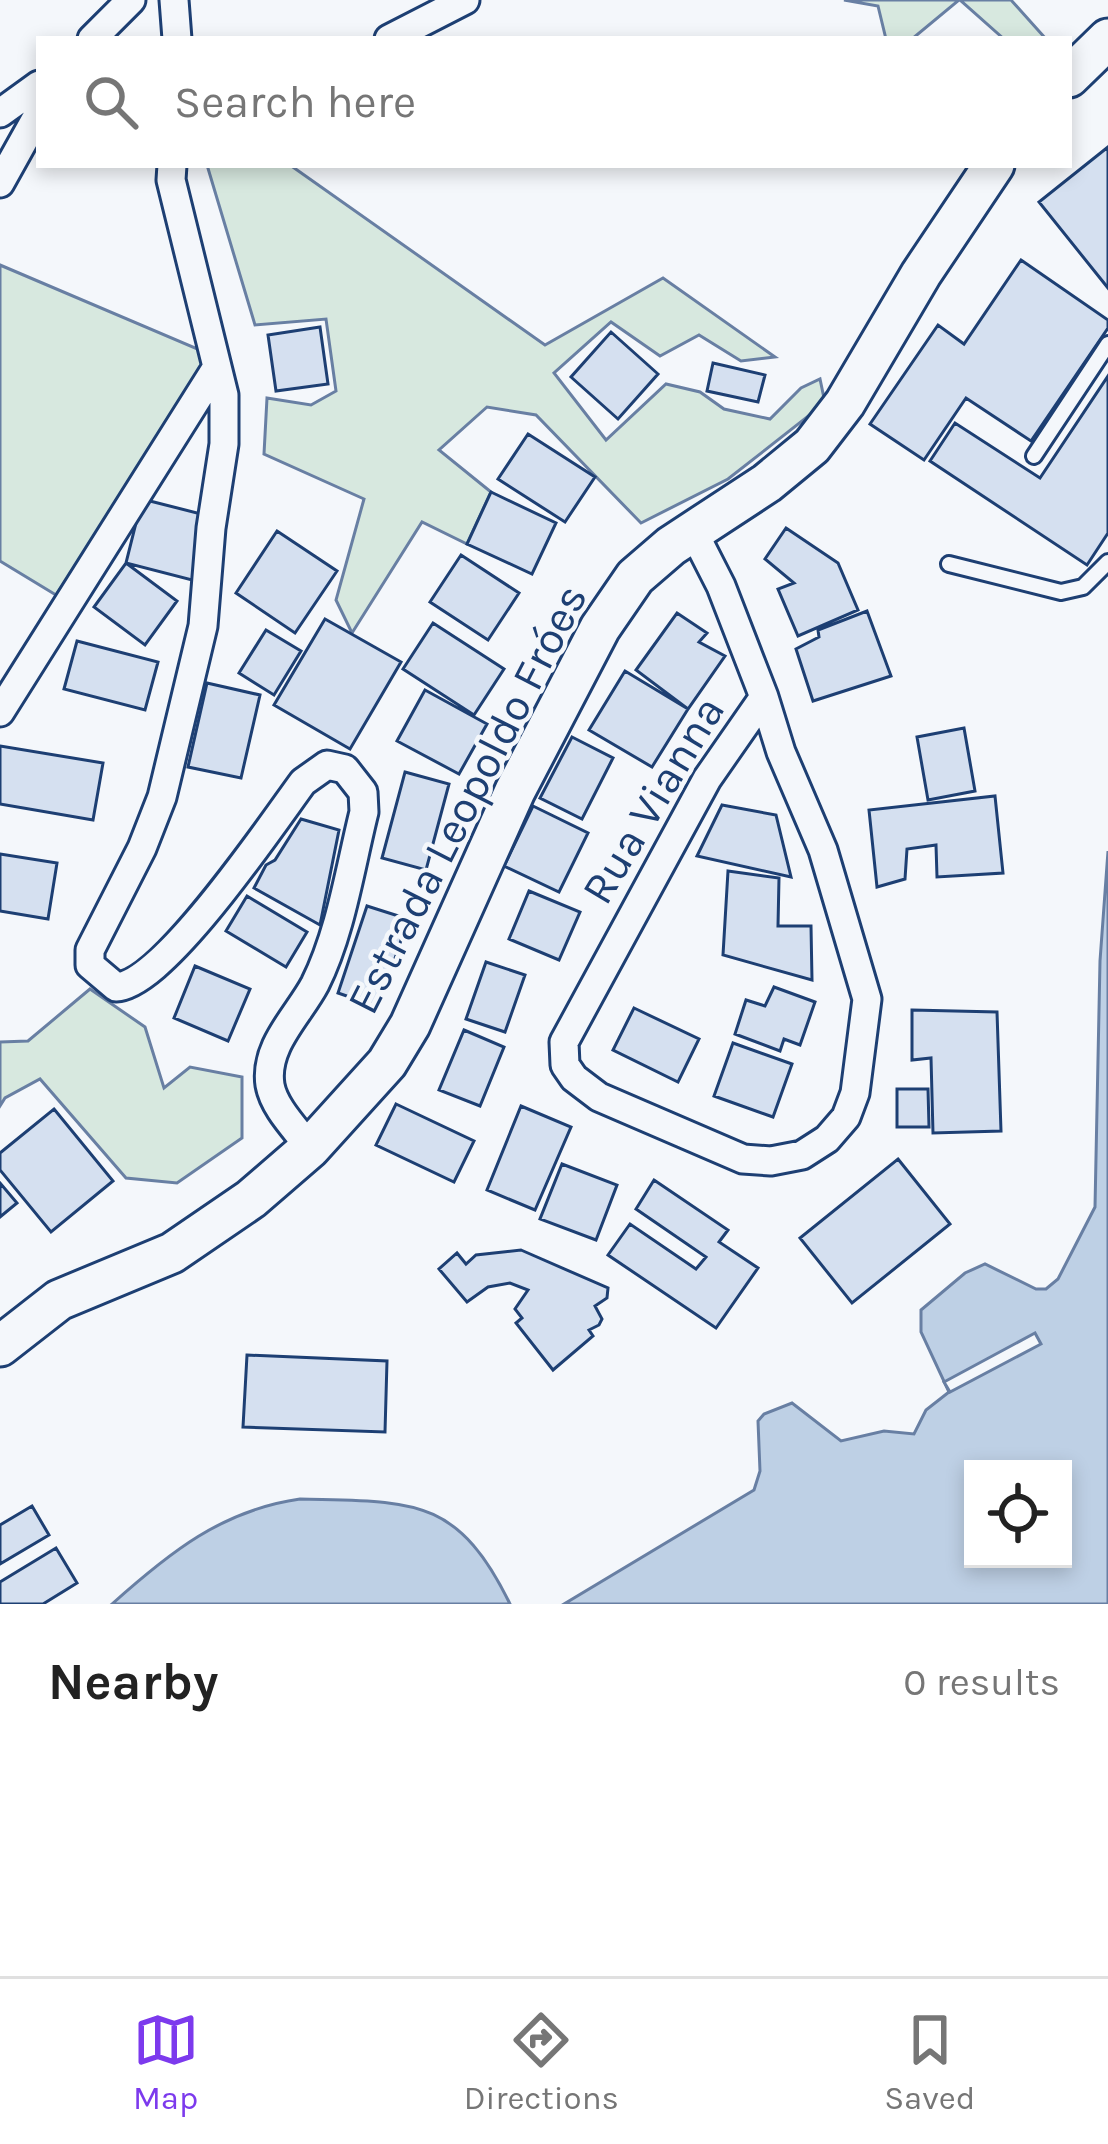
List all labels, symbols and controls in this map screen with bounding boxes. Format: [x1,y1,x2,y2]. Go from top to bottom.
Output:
search box [36,36,1072,168]
icon: search [78,69,144,135]
text: Search here [174,76,416,128]
street label: Estrada Leopoldo Fróes [336,576,598,1022]
street label: Rua Vianna [571,687,735,913]
map controls [964,1460,1072,1568]
button: locate [964,1460,1072,1568]
text: Nearby [48,1652,218,1712]
text: 0 results [903,1659,1060,1705]
tab: Map [133,2007,199,2117]
tab: Directions [464,2007,619,2117]
tab: Saved [884,2007,975,2117]

